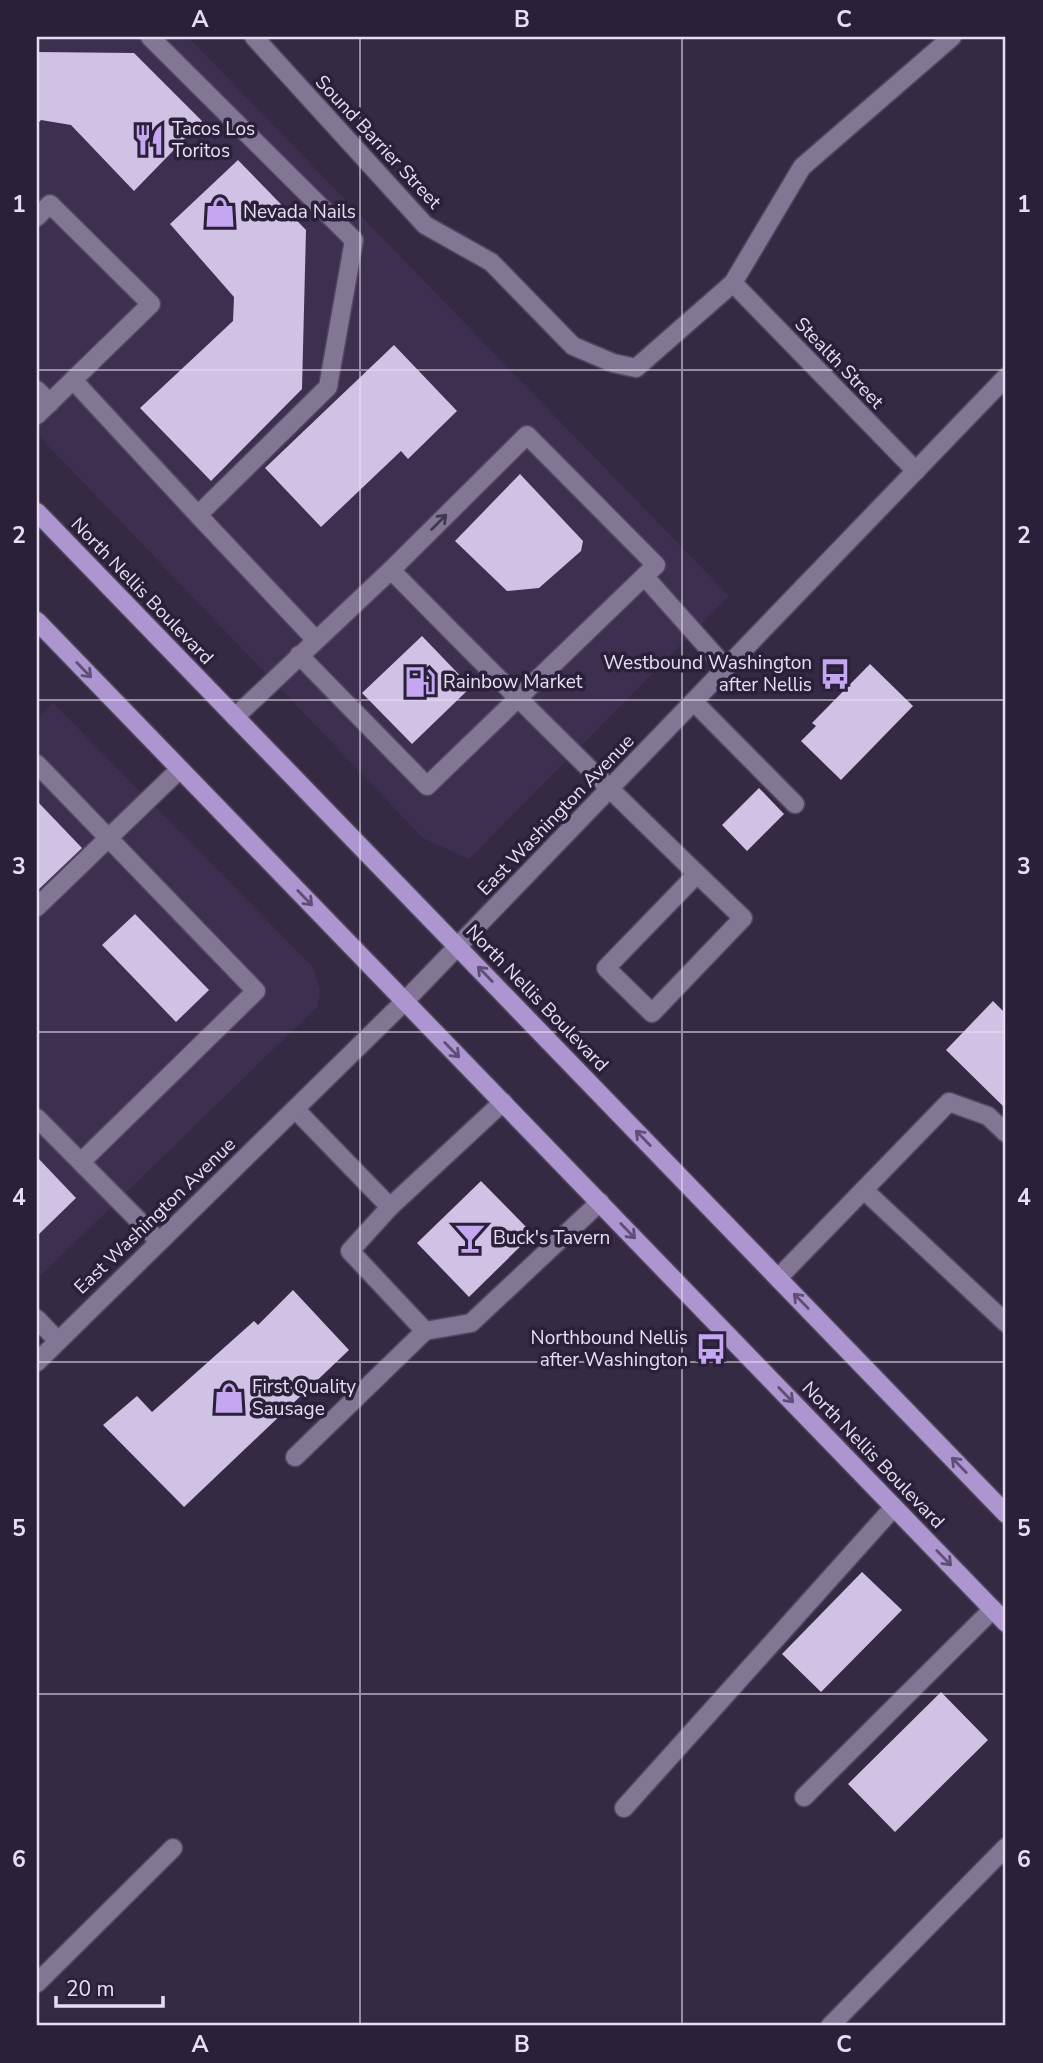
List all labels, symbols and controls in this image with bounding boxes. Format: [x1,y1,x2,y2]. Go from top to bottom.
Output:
text: A [191,4,209,35]
text: B [514,4,530,35]
text: C [836,4,852,35]
street label: Sound Barrier Street [309,69,447,215]
place label: Tacos Los Toritos [172,116,255,164]
restaurant icon: Tacos Los Toritos [132,123,166,157]
text: 1 [12,189,26,220]
text: 1 [1017,189,1031,220]
shop icon: Nevada Nails [203,195,237,229]
place label: Nevada Nails [243,199,356,225]
street label: Stealth Street [789,312,890,415]
street label: North Nellis Boulevard [65,512,219,670]
one-way arrow [431,514,448,531]
text: 2 [12,520,26,551]
text: 2 [1017,520,1031,551]
place label: Westbound Washington after Nellis [603,650,812,698]
bus stop icon: Westbound Washington after Nellis [818,657,852,691]
one-way arrow [76,662,93,679]
fuel station icon: Rainbow Market [403,665,437,699]
place label: Rainbow Market [443,669,583,695]
street label: East Washington Avenue [472,729,640,901]
text: 3 [12,851,26,882]
text: 3 [1017,851,1031,882]
one-way arrow [296,889,313,906]
street label: North Nellis Boulevard [460,919,614,1077]
one-way arrow [476,966,493,983]
one-way arrow [444,1041,461,1058]
one-way arrow [634,1130,651,1147]
street label: East Washington Avenue [69,1132,241,1300]
text: 4 [12,1182,26,1213]
text: 4 [1017,1182,1031,1213]
bar icon: Buck's Tavern [453,1221,487,1255]
one-way arrow [619,1222,636,1239]
place label: Buck's Tavern [493,1225,610,1251]
one-way arrow [792,1293,809,1310]
place label: Northbound Nellis after Washington [531,1325,688,1373]
bus stop icon: Northbound Nellis after Washington [694,1332,728,1366]
place label: First Quality Sausage [252,1374,356,1422]
street label: North Nellis Boulevard [796,1376,950,1534]
shop icon: First Quality Sausage [212,1381,246,1415]
one-way arrow [777,1386,794,1403]
one-way arrow [950,1457,967,1474]
text: 5 [12,1513,26,1544]
text: 5 [1017,1513,1031,1544]
one-way arrow [935,1550,952,1567]
text: 6 [12,1844,26,1875]
text: 6 [1017,1844,1031,1875]
scale bar [56,1965,163,2009]
text: 20 m [66,1975,115,2003]
text: A [191,2029,209,2060]
text: B [514,2029,530,2060]
text: C [836,2029,852,2060]

